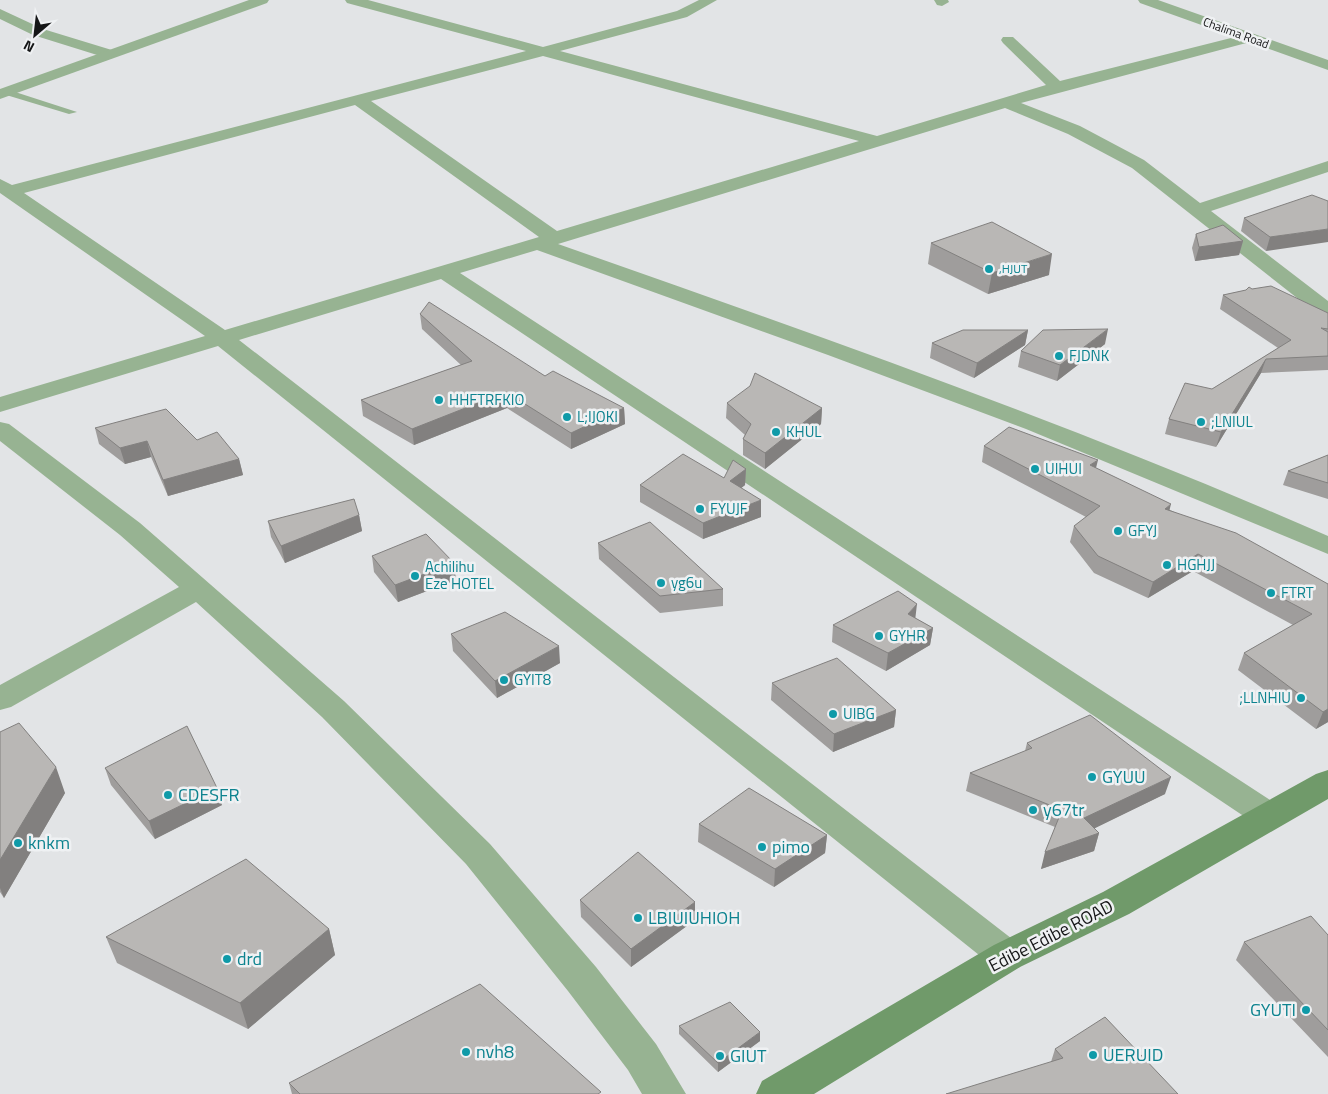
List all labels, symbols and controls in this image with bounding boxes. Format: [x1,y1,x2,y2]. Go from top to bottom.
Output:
north arrow [10,10,60,60]
street label: Chalima Road [1200,12,1272,53]
text: N [19,35,38,58]
place label: ,HJUT [999,259,1028,278]
marker: ,HJUT [983,263,995,275]
place label: FJDNK [1069,344,1110,367]
marker: FJDNK [1053,350,1065,362]
place label: HHFTRFKIO [449,388,524,411]
marker: HHFTRFKIO [433,394,445,406]
place label: L;IJOKI [577,405,618,428]
place label: ;LNIUL [1211,410,1253,433]
marker: L;IJOKI [561,411,573,423]
marker: ;LNIUL [1195,416,1207,428]
place label: KHUL [786,420,822,443]
marker: KHUL [770,426,782,438]
place label: UIHUI [1045,457,1082,480]
marker: UIHUI [1029,463,1041,475]
place label: FYUJF [710,497,748,520]
marker: FYUJF [694,503,706,515]
place label: GFYJ [1128,519,1157,542]
marker: GFYJ [1112,525,1124,537]
place label: HGHJJ [1177,553,1215,576]
place label: Achilihu Eze HOTEL [425,555,494,595]
marker: HGHJJ [1161,559,1173,571]
marker: Achilihu Eze HOTEL [409,570,421,582]
place label: yg6u [671,571,702,594]
marker: yg6u [655,577,667,589]
place label: FTRT [1281,581,1314,604]
marker: FTRT [1265,587,1277,599]
place label: GYHR [889,624,925,647]
marker: GYHR [873,630,885,642]
place label: GYIT8 [514,668,551,691]
marker: GYIT8 [498,674,510,686]
place label: ;LLNHIU [1239,686,1291,709]
marker: ;LLNHIU [1295,692,1307,704]
place label: UIBG [843,702,875,725]
marker: UIBG [827,708,839,720]
place label: GYUU [1102,763,1146,790]
marker: GYUU [1086,771,1098,783]
place label: CDESFR [178,781,240,808]
marker: CDESFR [162,789,174,801]
place label: y67tr [1043,796,1084,823]
marker: y67tr [1027,804,1039,816]
place label: knkm [28,829,70,856]
place label: pimo [772,833,810,860]
marker: knkm [12,837,24,849]
marker: pimo [756,841,768,853]
street label: Edibe Edibe ROAD [984,893,1118,979]
place label: LBIUIUHIOH [648,904,740,931]
marker: LBIUIUHIOH [632,912,644,924]
place label: drd [237,945,262,972]
marker: drd [221,953,233,965]
place label: GYUTI [1250,996,1296,1023]
marker: GYUTI [1300,1004,1312,1016]
place label: nvh8 [476,1038,514,1065]
place label: UERUID [1103,1041,1163,1068]
place label: GIUT [730,1042,767,1069]
marker: nvh8 [460,1046,472,1058]
marker: UERUID [1087,1049,1099,1061]
marker: GIUT [714,1050,726,1062]

